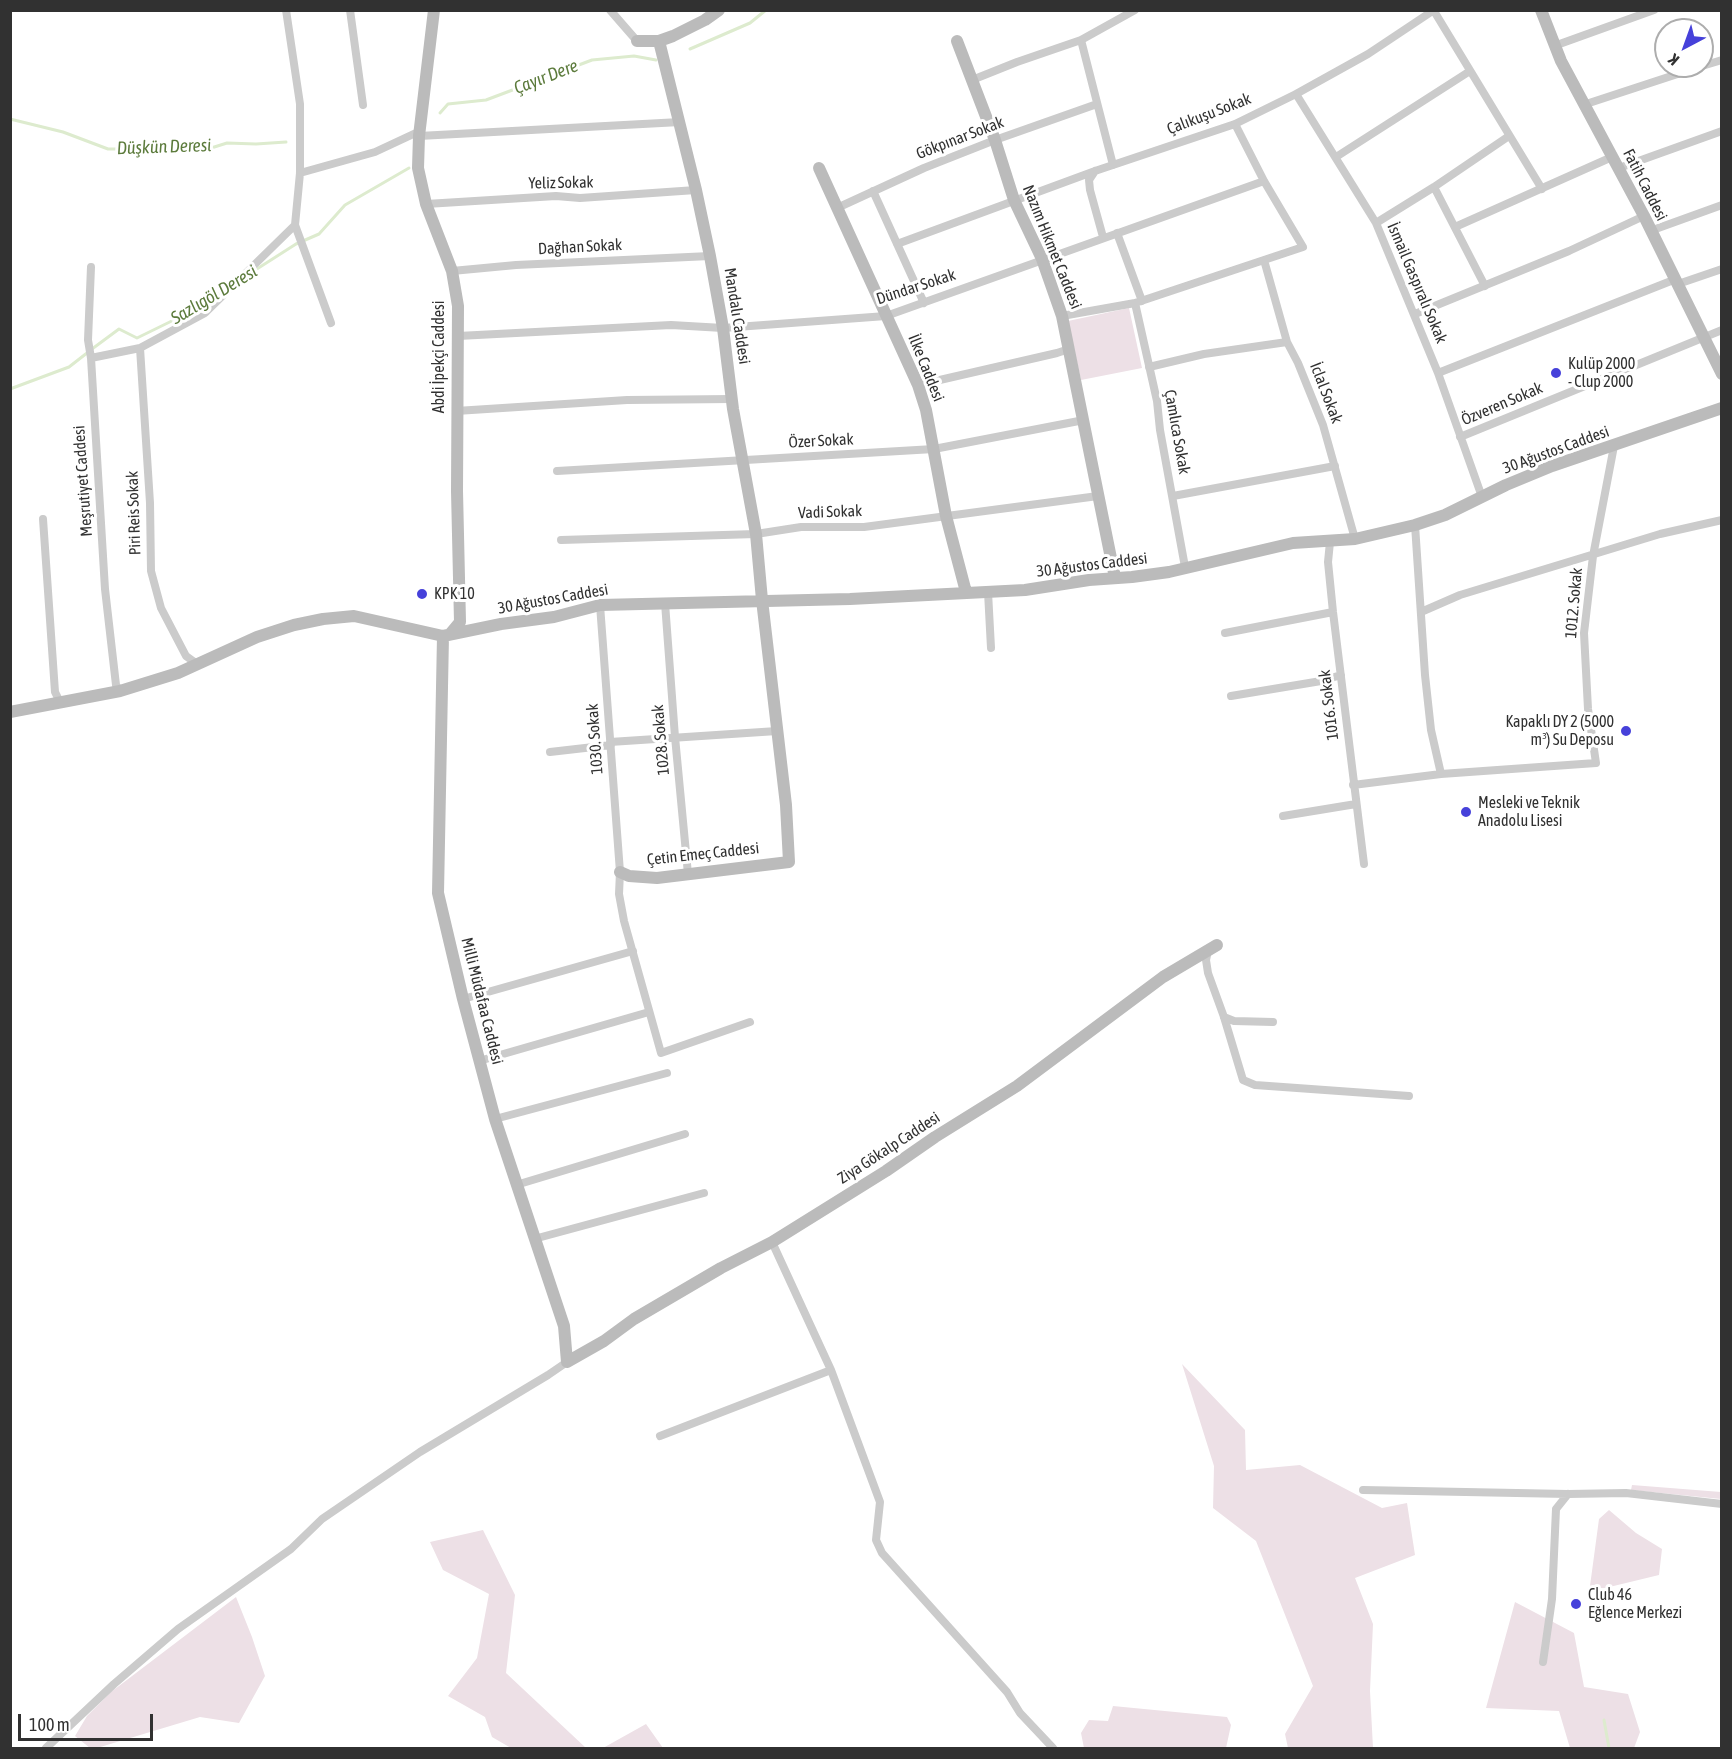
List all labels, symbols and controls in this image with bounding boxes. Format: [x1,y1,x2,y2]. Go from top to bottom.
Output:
north arrow [1654,18,1714,78]
text: K [1665,51,1682,69]
water label: Çayır Dere [511,55,581,99]
street label: Çalıkuşu Sokak [1164,89,1254,139]
street label: Gökpınar Sokak [914,113,1006,163]
water label: Düşkün Deresi [116,135,212,159]
street label: Fatih Caddesi [1619,146,1671,224]
street label: Yeliz Sokak [528,173,594,193]
street label: Nazım Hikmet Caddesi [1018,182,1086,312]
street label: İsmail Gaspıralı Sokak [1383,220,1451,346]
street label: Dağhan Sokak [537,235,623,259]
water label: Sazlıgöl Deresi [167,261,261,329]
street label: Dündar Sokak [874,265,958,309]
street label: Mandalı Caddesi [720,266,754,366]
street label: Abdi İpekçi Caddesi [429,301,449,413]
street label: İlke Caddesi [904,332,948,404]
place label: Kulüp 2000 - Clup 2000 [1568,354,1635,392]
street label: İclal Sokak [1306,360,1346,426]
marker: Kulüp 2000 - Clup 2000 [1549,366,1563,380]
street label: Özveren Sokak [1458,378,1546,430]
street label: Çamlıca Sokak [1160,388,1194,476]
street label: 30 Ağustos Caddesi [1500,422,1612,478]
street label: Meşrutiyet Caddesi [70,425,96,537]
street label: Özer Sokak [788,430,854,452]
street label: Piri Reis Sokak [123,471,145,555]
street label: Vadi Sokak [798,501,862,523]
street label: 30 Ağustos Caddesi [1035,549,1149,581]
street label: 1012. Sokak [1561,567,1587,639]
street label: 30 Ağustos Caddesi [496,580,610,618]
place label: KPK 10 [434,584,475,604]
marker: KPK 10 [415,587,429,601]
street label: 1016. Sokak [1315,669,1343,741]
street label: 1030. Sokak [583,703,607,775]
street label: 1028. Sokak [648,704,674,776]
place label: Kapaklı DY 2 (5000 m³) Su Deposu [1505,712,1614,750]
marker: Kapaklı DY 2 (5000 m³) Su Deposu [1619,724,1633,738]
place label: Mesleki ve Teknik Anadolu Lisesi [1478,793,1580,831]
marker: Mesleki ve Teknik Anadolu Lisesi [1459,805,1473,819]
street label: Çetin Emeç Caddesi [646,839,760,869]
street label: Milli Müdafaa Caddesi [457,936,507,1066]
street label: Ziya Gökalp Caddesi [834,1108,944,1188]
place label: Club 46 Eğlence Merkezi [1588,1585,1682,1623]
marker: Club 46 Eğlence Merkezi [1569,1597,1583,1611]
scale bar [21,1702,156,1740]
text: 100 m [29,1714,70,1735]

